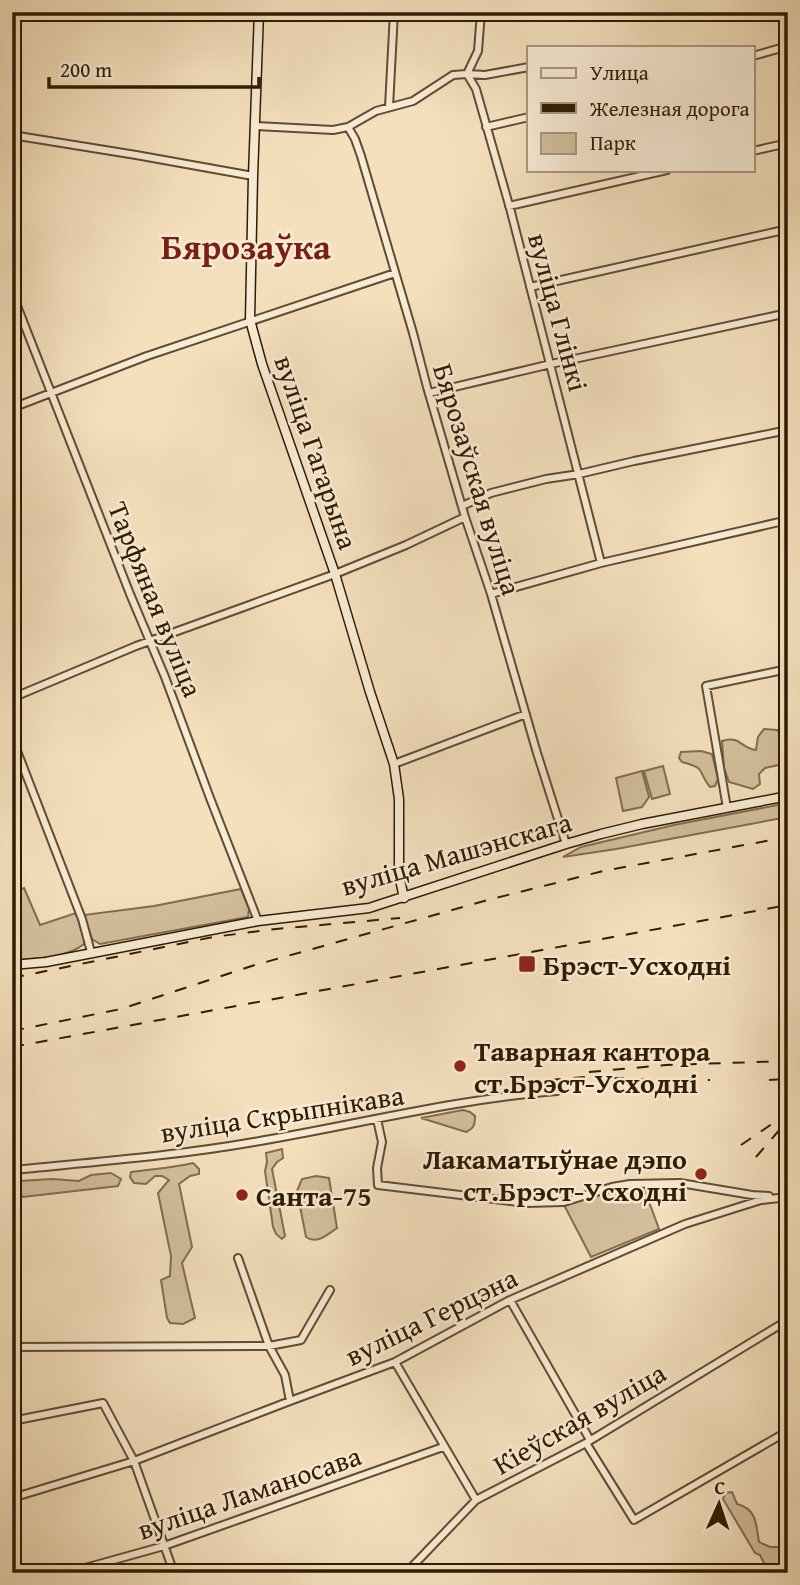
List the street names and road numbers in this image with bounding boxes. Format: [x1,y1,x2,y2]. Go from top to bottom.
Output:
street label: вуліца Глінкі [518,228,600,396]
street label: вуліца Гагарына [265,349,370,555]
street label: Бярозаўская вуліца [423,358,533,601]
street label: Тарфяная вуліца [98,495,214,703]
street label: вуліца Машэнскага [336,800,577,906]
street label: вуліца Скрыпнікава [157,1073,407,1152]
street label: вуліца Герцэна [338,1256,525,1375]
street label: Кіеўская вуліца [485,1352,674,1484]
street label: вуліца Ламаносава [132,1434,367,1550]

